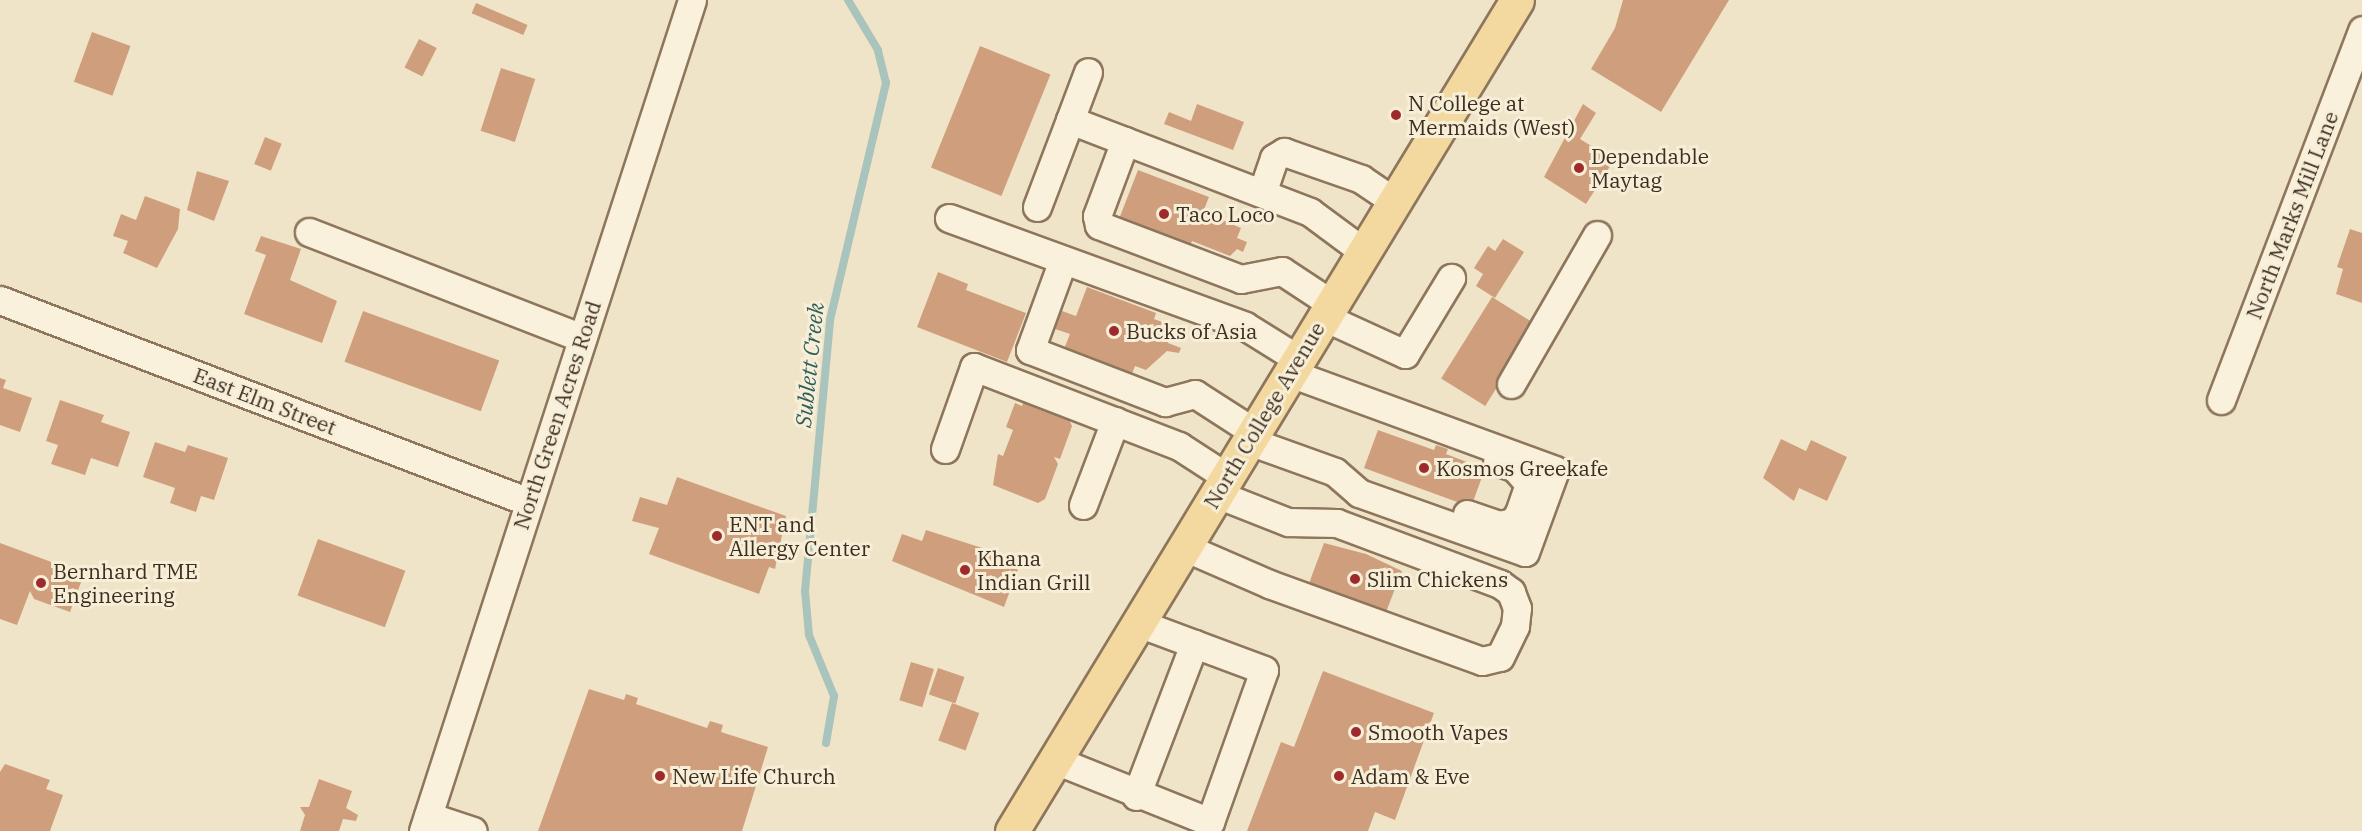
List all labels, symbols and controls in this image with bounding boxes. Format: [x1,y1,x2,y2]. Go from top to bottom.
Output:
place label: N College at Mermaids (West) [1408,90,1575,140]
marker: N College at Mermaids (West) [1389,108,1403,122]
street label: North Marks Mill Lane [2241,108,2343,322]
place label: Dependable Maytag [1591,143,1709,193]
marker: Dependable Maytag [1572,161,1586,175]
place label: Taco Loco [1176,201,1275,227]
marker: Taco Loco [1157,207,1171,221]
street label: North Green Acres Road [508,297,606,533]
water label: Sublett Creek [789,301,829,429]
street label: North College Avenue [1198,317,1330,513]
place label: Bucks of Asia [1126,318,1258,344]
marker: Bucks of Asia [1107,324,1121,338]
street label: East Elm Street [190,362,340,440]
place label: Kosmos Greekafe [1436,455,1608,481]
marker: Kosmos Greekafe [1417,461,1431,475]
place label: ENT and Allergy Center [729,511,870,561]
marker: ENT and Allergy Center [710,529,724,543]
place label: Khana Indian Grill [977,545,1090,595]
place label: Bernhard TME Engineering [53,558,198,608]
marker: Khana Indian Grill [958,563,972,577]
place label: Slim Chickens [1367,566,1508,592]
marker: Slim Chickens [1348,572,1362,586]
marker: Bernhard TME Engineering [34,576,48,590]
place label: Smooth Vapes [1368,719,1508,745]
marker: Smooth Vapes [1349,725,1363,739]
place label: New Life Church [672,763,836,789]
place label: Adam & Eve [1351,763,1470,789]
marker: New Life Church [653,769,667,783]
marker: Adam & Eve [1332,769,1346,783]

